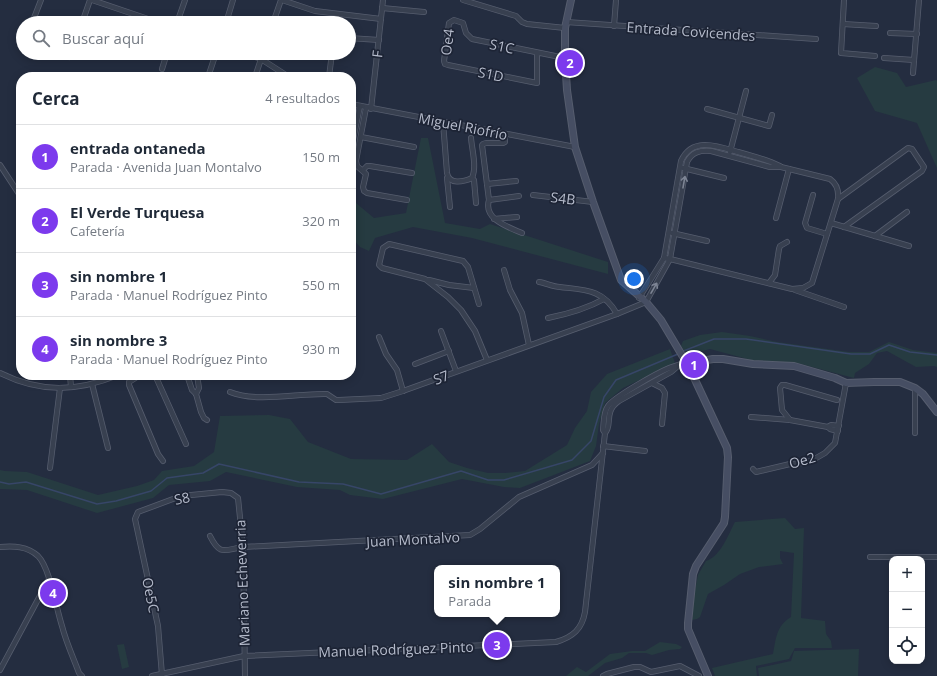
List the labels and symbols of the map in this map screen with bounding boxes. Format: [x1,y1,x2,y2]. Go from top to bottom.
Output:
street label: Entrada Covicendes [626,17,756,45]
street label: Oe4 [436,28,458,56]
street label: S1C [488,34,516,58]
pin: 2 [557,48,583,78]
street label: F [367,49,387,59]
street label: S1D [476,62,506,86]
street label: Miguel Riofrío [417,108,509,144]
one-way arrow [680,176,688,189]
street label: S4B [550,187,576,209]
your location [624,269,644,289]
one-way arrow [651,282,658,294]
pin: 1 [681,350,707,380]
street label: S7 [430,365,452,389]
street label: Oe2 [787,447,817,473]
street label: S8 [172,487,192,509]
street label: Mariano Echeverria [230,519,254,647]
street label: Juan Montalvo [364,527,460,551]
street label: Oe5C [138,576,164,615]
pin: 4 [40,578,66,608]
pin: 3 [484,630,510,660]
street label: Manuel Rodríguez Pinto [318,637,474,661]

